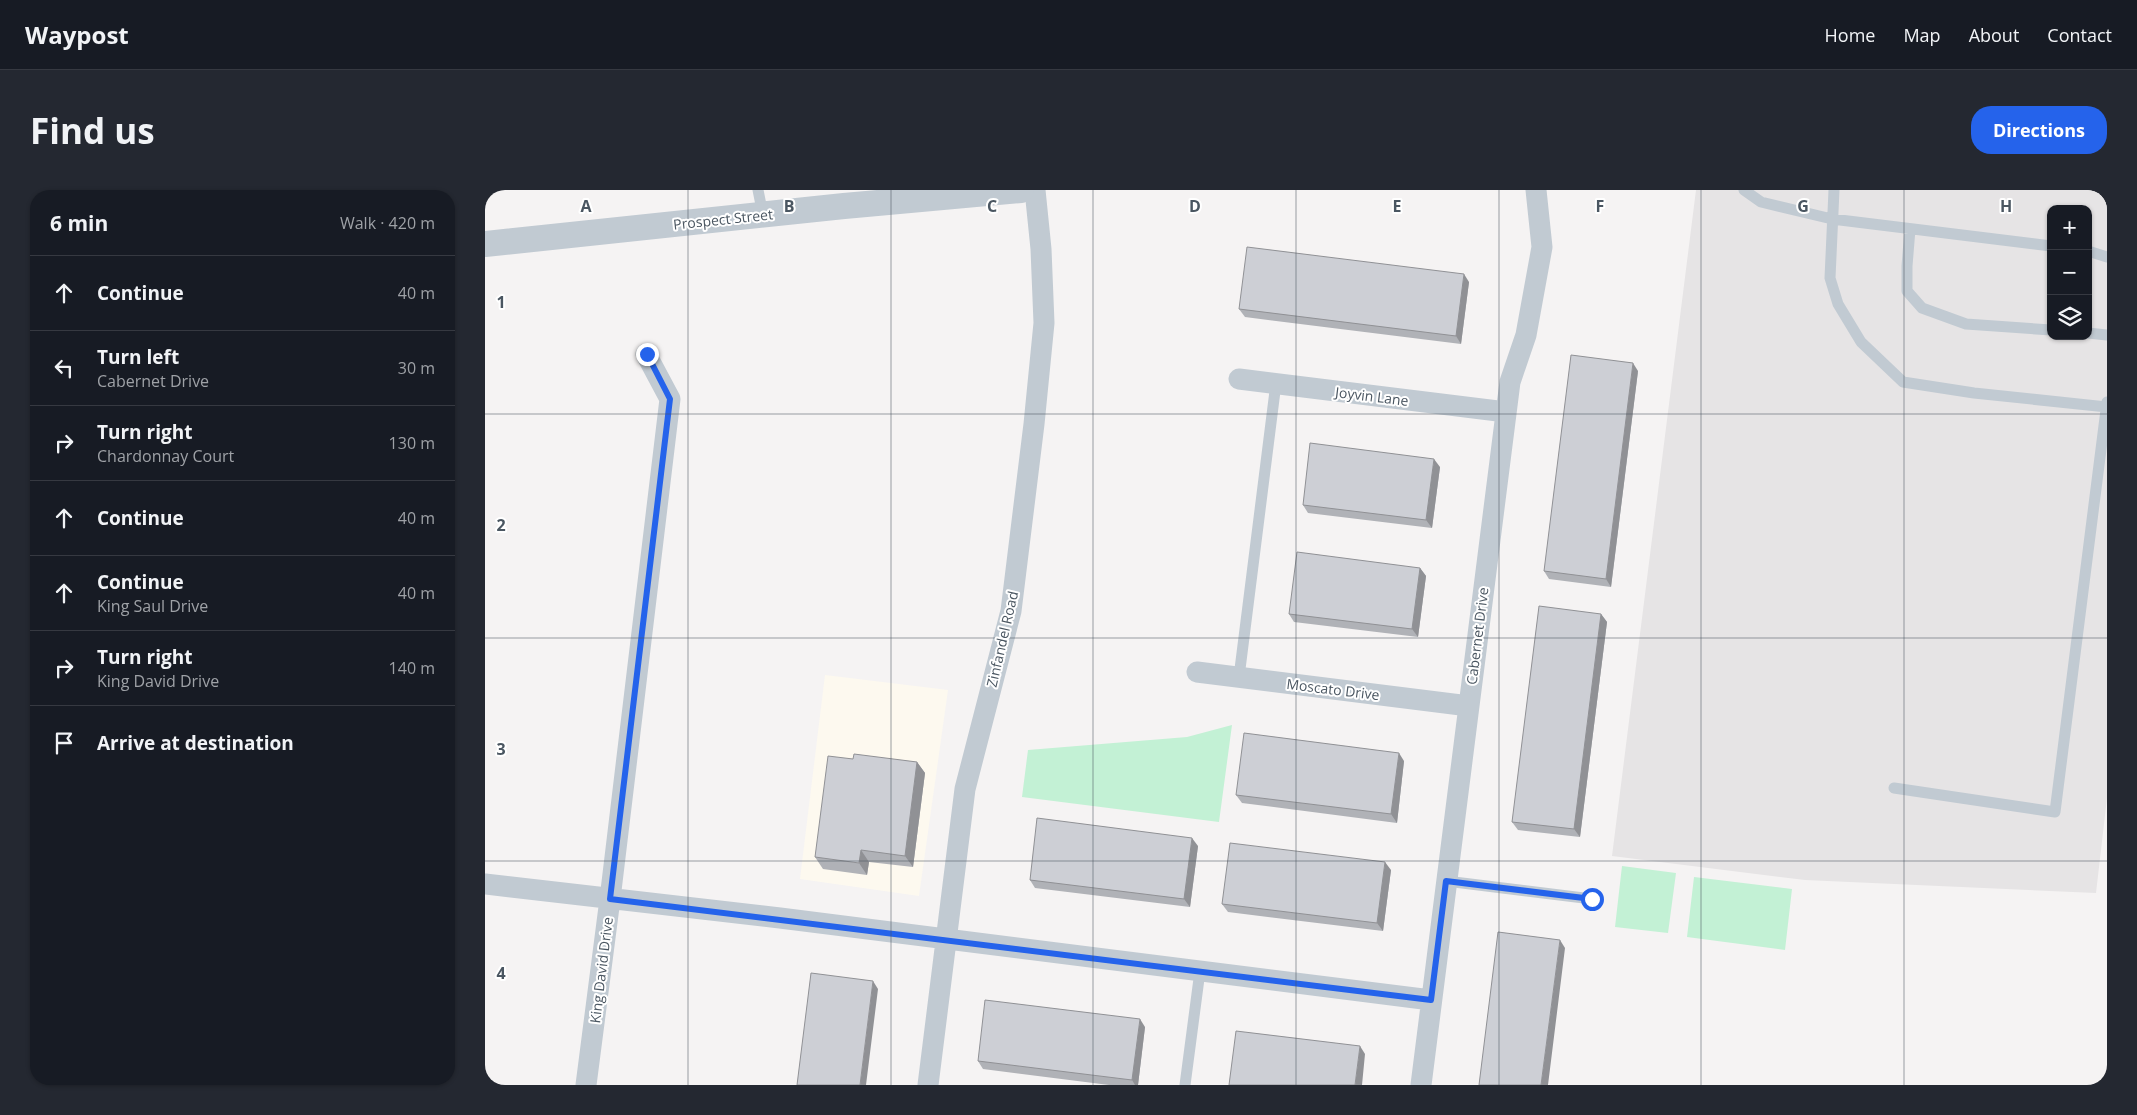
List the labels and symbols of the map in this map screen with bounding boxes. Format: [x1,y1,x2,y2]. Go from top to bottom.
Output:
text: A [580,195,592,217]
text: B [784,195,794,217]
text: C [987,195,997,217]
text: D [1189,195,1201,217]
text: E [1393,195,1402,217]
text: F [1596,195,1604,217]
text: G [1797,195,1809,217]
text: H [2000,195,2012,217]
street label: Prospect Street [672,204,774,234]
text: 1 [496,291,506,313]
route end [636,343,659,366]
street label: Joyvin Lane [1332,382,1410,410]
text: 2 [496,514,506,536]
street label: Cabernet Drive [1462,586,1492,686]
street label: Zinfandel Road [982,589,1022,689]
street label: Moscato Drive [1285,674,1381,704]
text: 3 [496,738,506,760]
route start [1581,888,1604,911]
street label: King David Drive [585,916,617,1024]
text: 4 [496,962,506,984]

